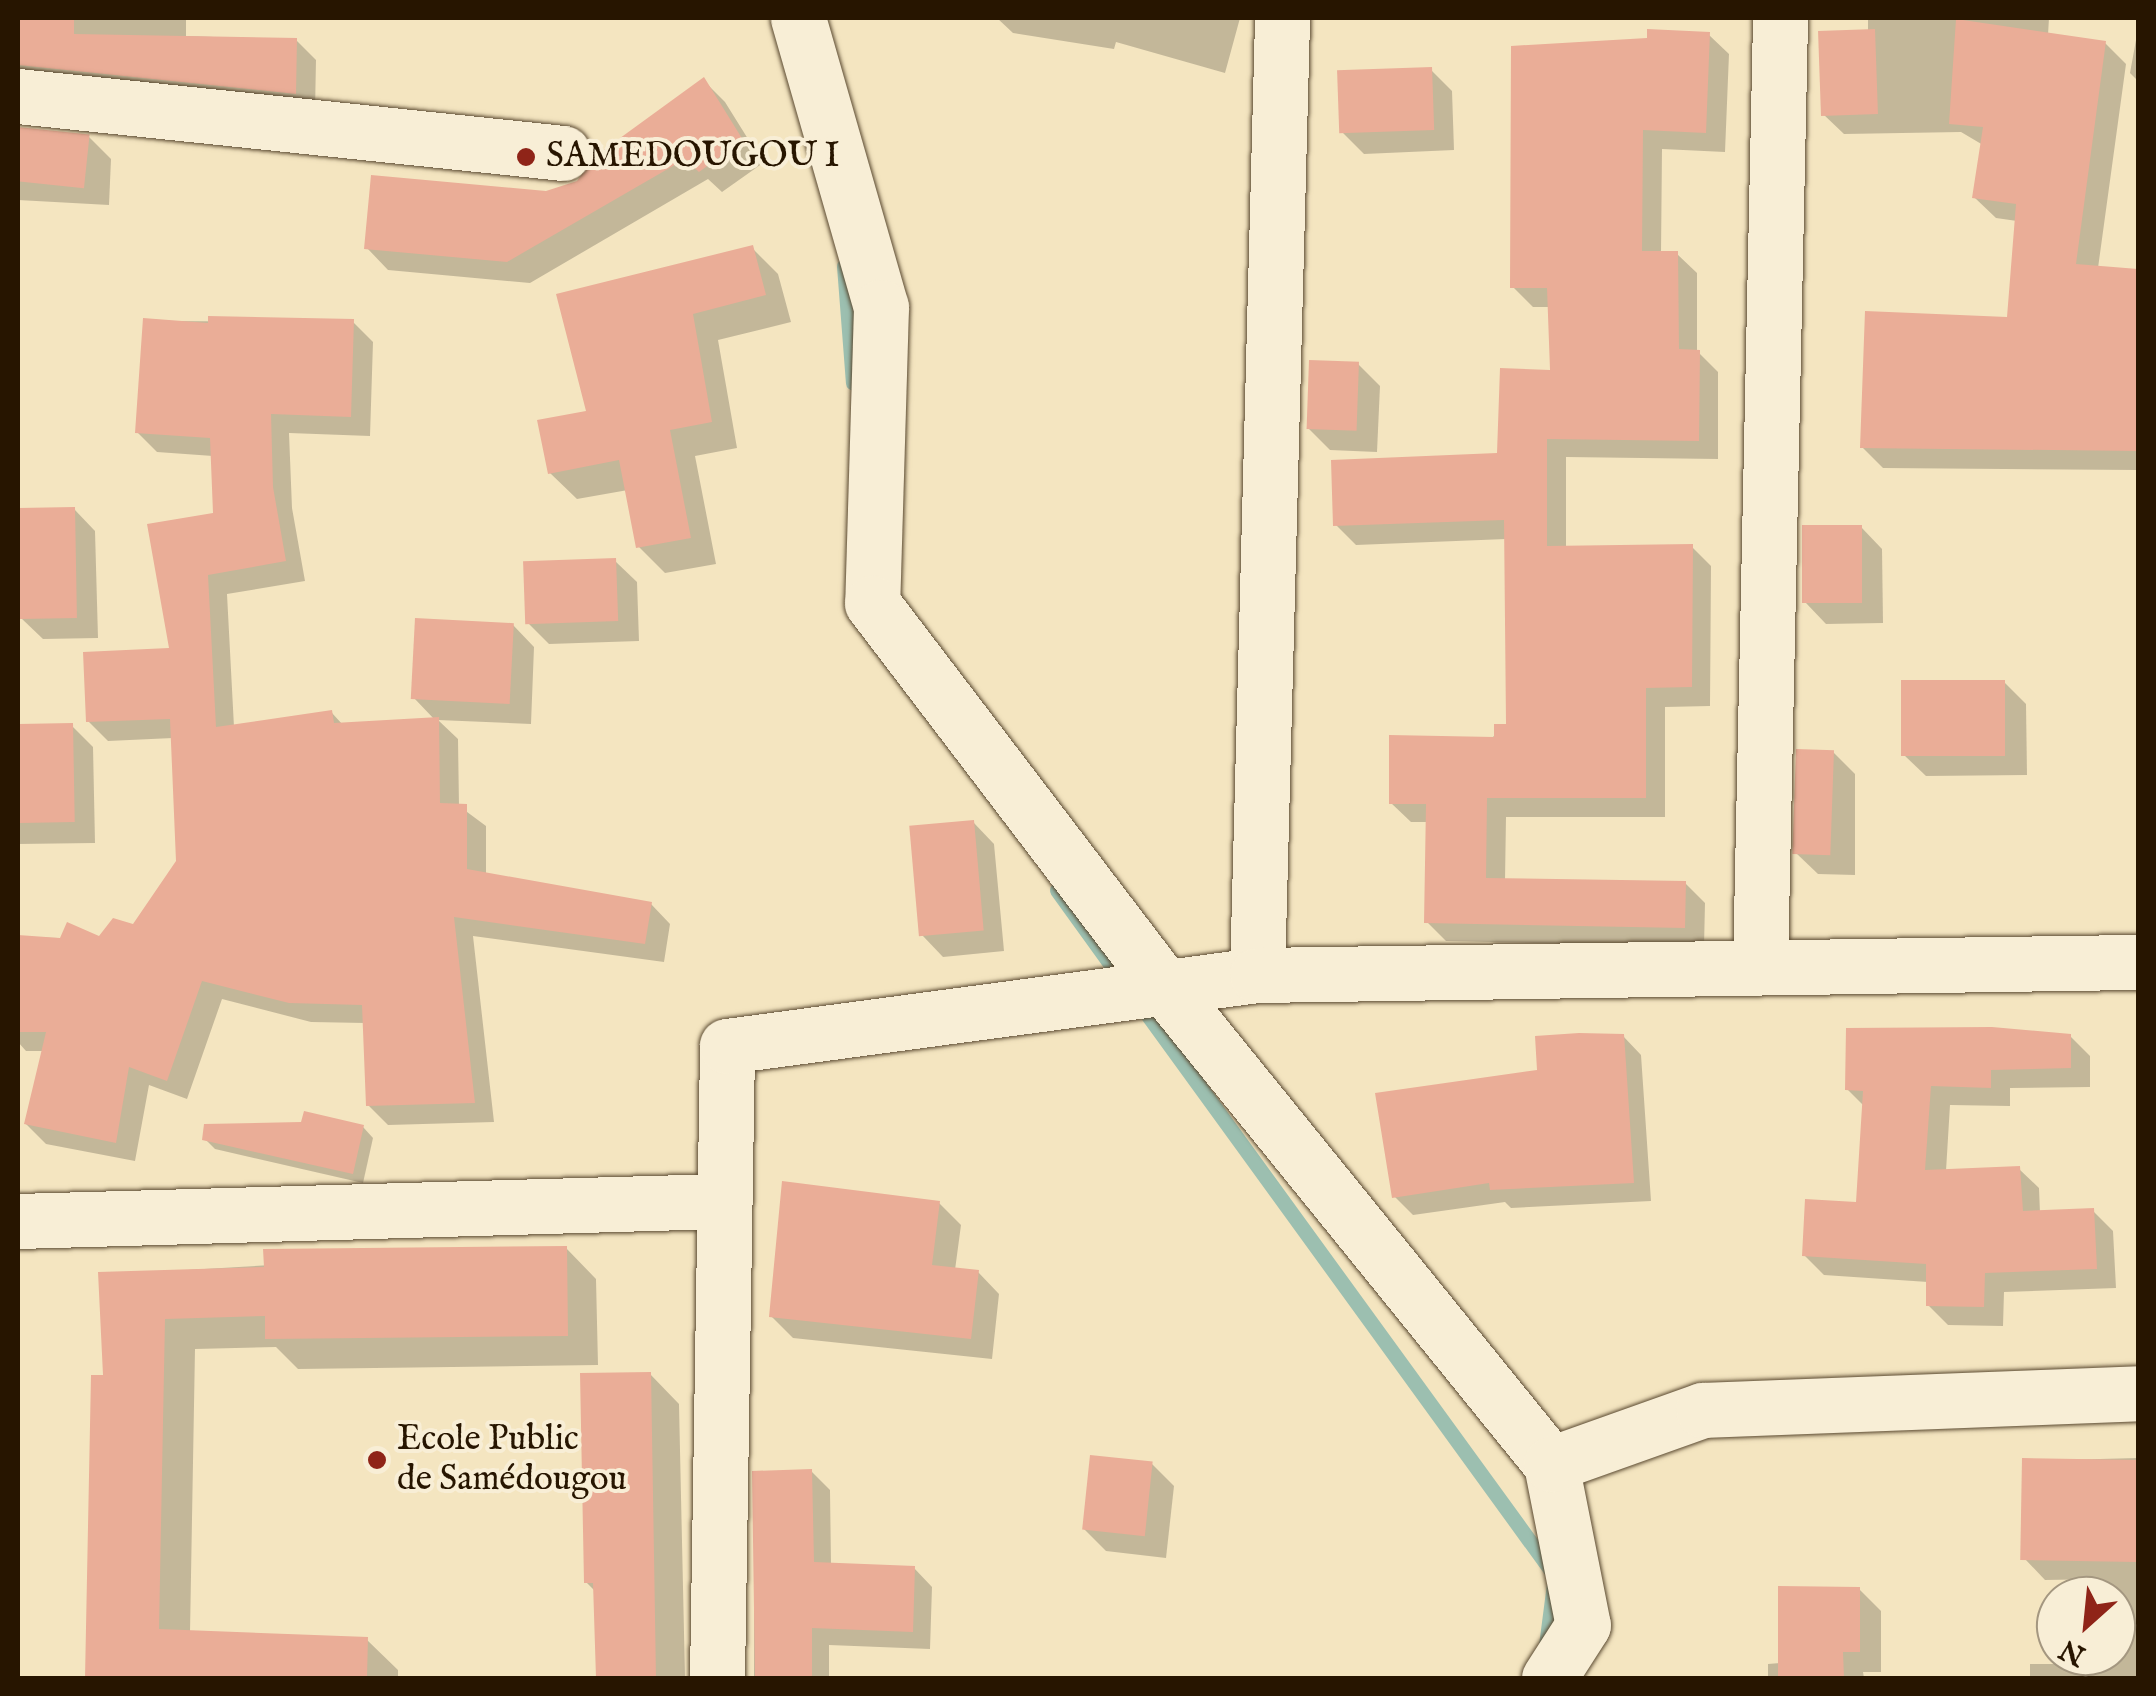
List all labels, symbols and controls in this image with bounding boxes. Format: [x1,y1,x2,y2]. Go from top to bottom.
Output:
place label: SAMEDOUGOU I [546,136,840,178]
marker: SAMEDOUGOU I [515,146,537,168]
place label: Ecole Public de Samédougou [397,1419,627,1501]
marker: Ecole Public de Samédougou [366,1449,388,1471]
north arrow [2036,1576,2136,1676]
text: N [2054,1630,2092,1672]

